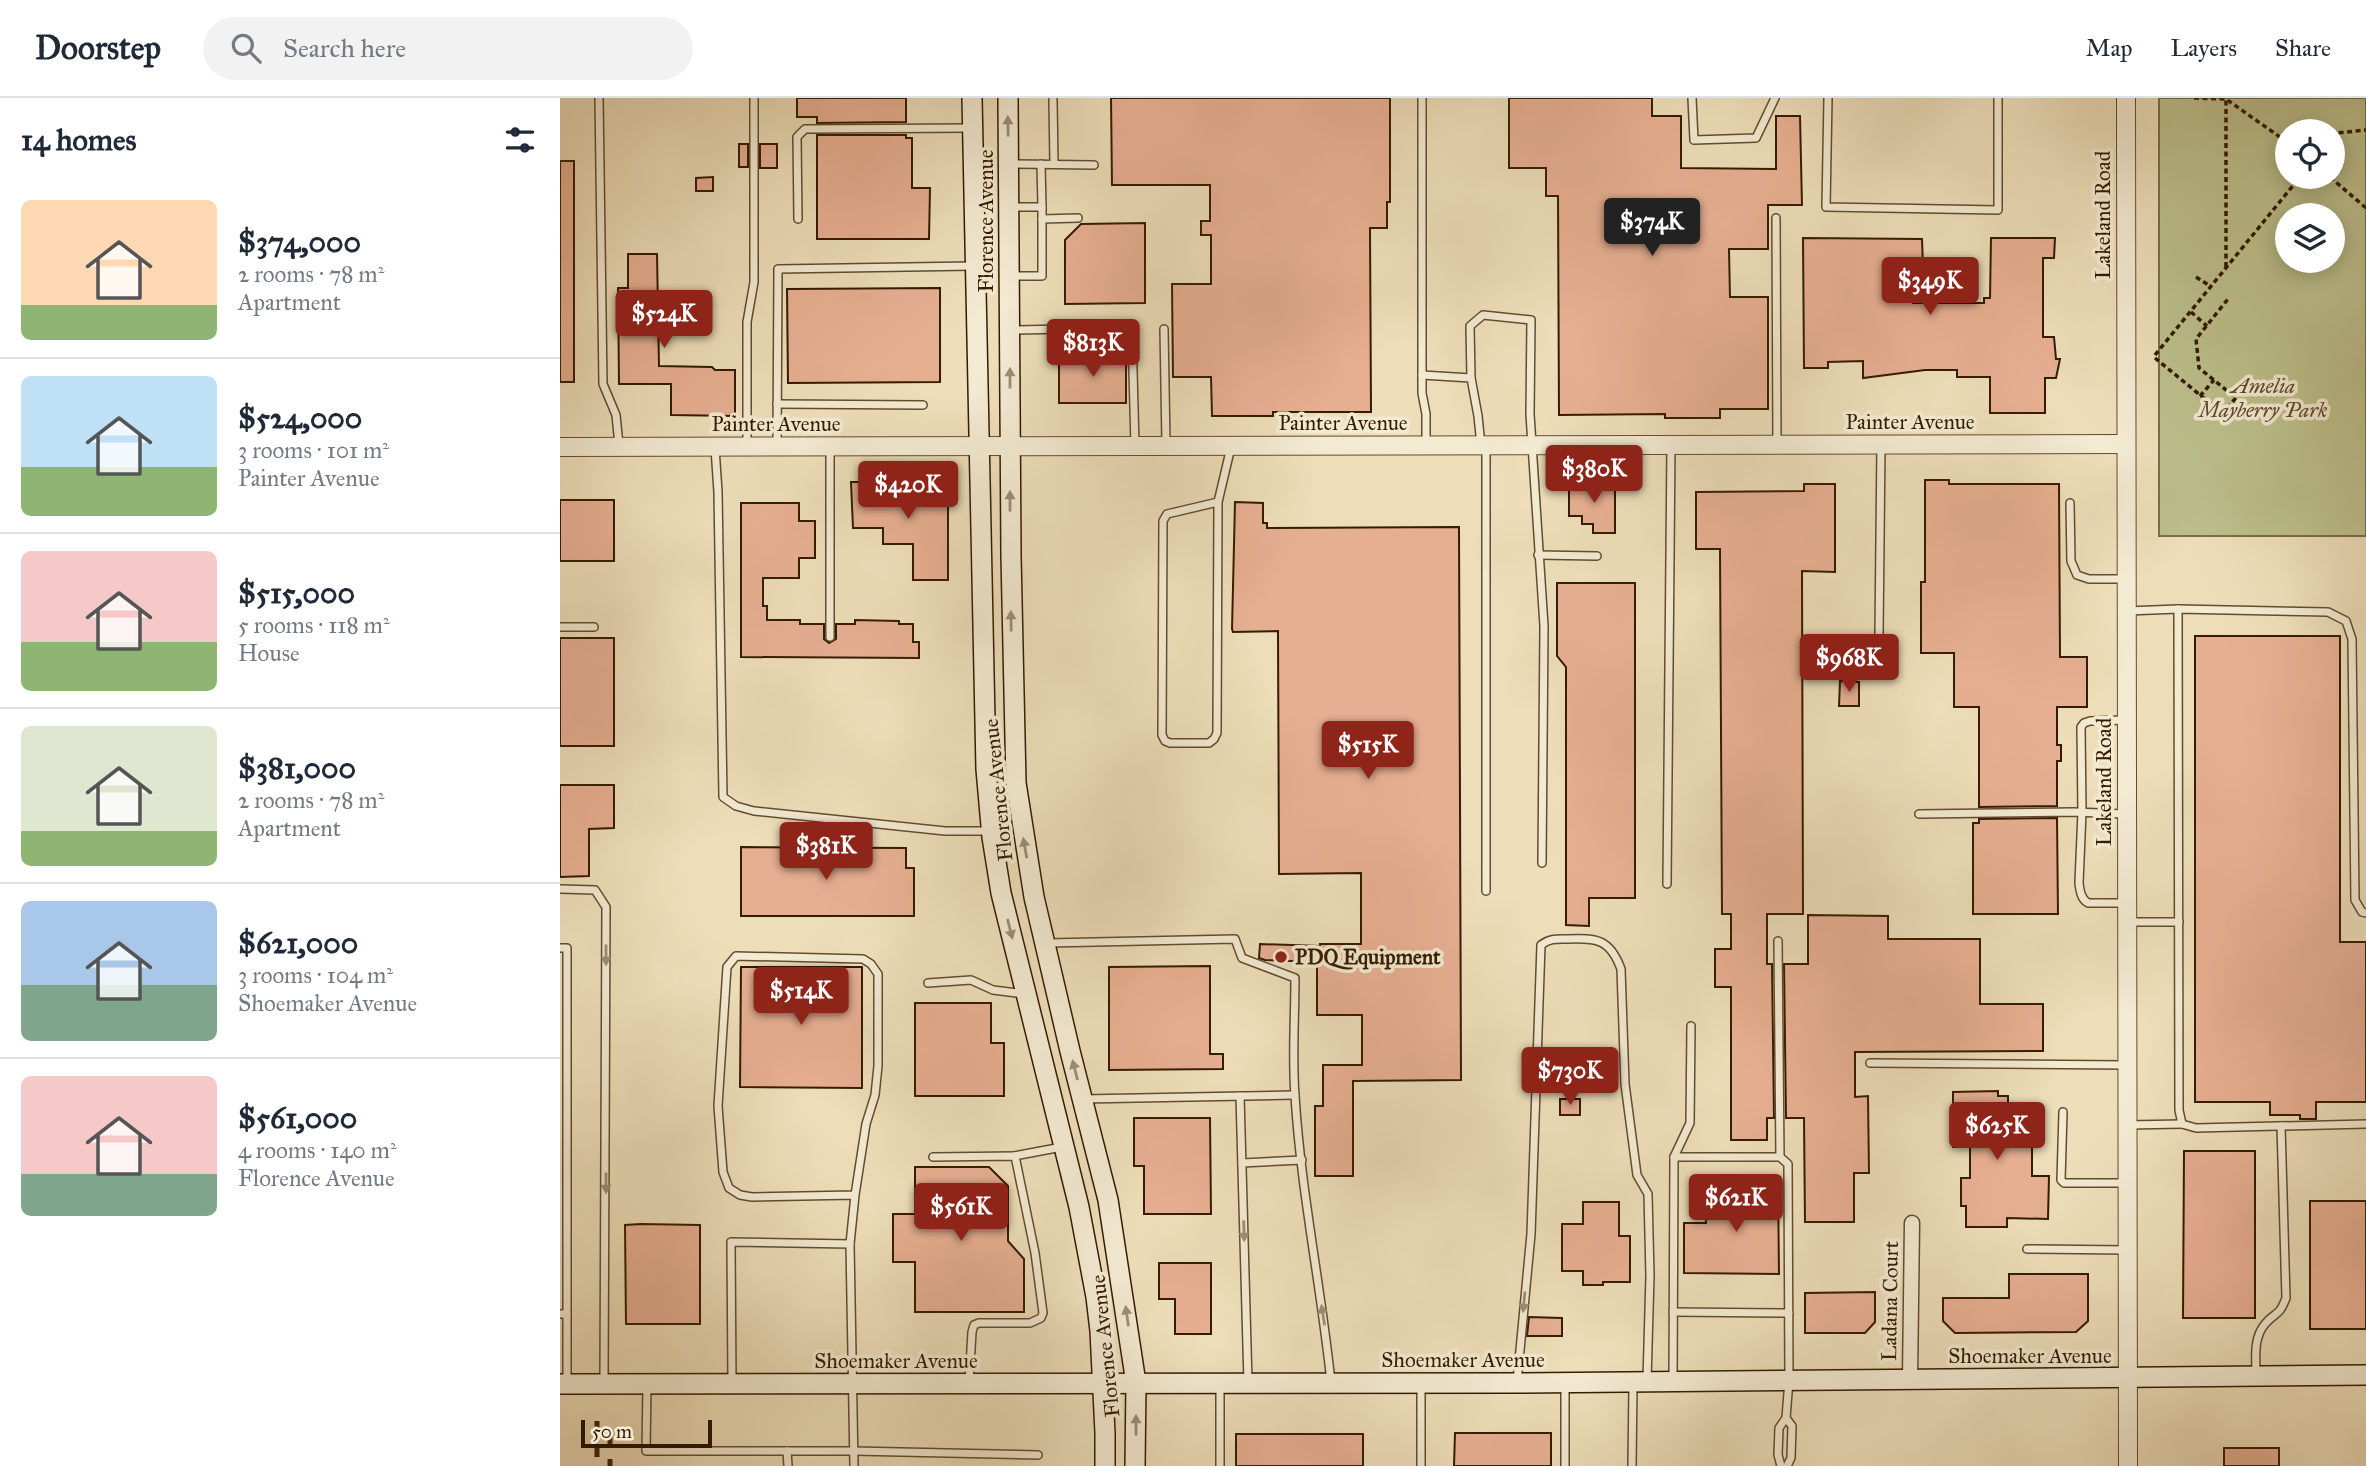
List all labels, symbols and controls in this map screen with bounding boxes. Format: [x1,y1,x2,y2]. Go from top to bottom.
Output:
search box [203,17,693,80]
text: Doorstep [35,28,161,68]
icon: search [227,29,265,67]
text: Search here [283,32,406,64]
text: Map [2086,33,2133,63]
text: Layers [2171,33,2237,63]
text: Share [2275,33,2331,63]
one-way arrow [1002,115,1014,137]
map controls [2275,119,2345,273]
button: locate [2275,119,2345,189]
icon: filters [501,121,539,159]
text: 14 homes [21,122,136,158]
street label: Florence Avenue [973,149,999,293]
street label: Lakeland Road [2090,150,2116,279]
pin: $374K [1603,198,1701,258]
button: layers [2275,203,2345,273]
text: $374K [1620,207,1684,235]
text: $374,000 [238,224,361,260]
icon: home [77,228,161,312]
pin: $349K [1881,258,1979,317]
text: 2 rooms · 78 m² [238,260,384,288]
text: $349K [1898,266,1962,294]
text: Apartment [238,288,341,316]
pin: $524K [615,290,713,350]
text: $524K [632,299,696,327]
pin: $813K [1044,320,1142,379]
text: $813K [1063,328,1123,356]
one-way arrow [1004,367,1016,389]
park label: Amelia Mayberry Park [2197,373,2328,423]
text: $524,000 [238,400,362,436]
icon: home [77,404,161,488]
street label: Painter Avenue [1845,409,1975,435]
street label: Painter Avenue [1278,410,1408,436]
street label: Painter Avenue [711,411,841,437]
text: 3 rooms · 101 m² [238,436,389,464]
pin: $380K [1545,446,1643,505]
text: $380K [1562,454,1626,482]
pin: $420K [859,462,957,521]
text: Painter Avenue [238,464,379,492]
text: $420K [874,470,942,498]
one-way arrow [1004,490,1016,512]
text: $515,000 [238,575,355,611]
icon: home [77,579,161,663]
one-way arrow [1006,610,1017,632]
text: 5 rooms · 118 m² [238,611,390,639]
pin: $968K [1800,634,1898,694]
text: House [238,639,300,667]
text: $968K [1816,643,1882,671]
street label: Florence Avenue [978,717,1018,862]
street label: Lakeland Road [2091,717,2117,846]
pin: $515K [1319,722,1417,781]
text: $515K [1338,730,1398,758]
text: $381,000 [238,750,356,786]
icon: home [77,754,161,838]
text: 2 rooms · 78 m² [238,786,384,814]
text: Apartment [238,814,341,842]
pin: $381K [777,822,875,882]
text: $381K [796,831,856,859]
one-way arrow [1019,837,1030,859]
one-way arrow [1005,918,1016,940]
text: $621,000 [238,925,358,961]
icon: home [77,929,161,1013]
one-way arrow [600,944,612,966]
place label: PDQ Equipment [1295,944,1441,970]
marker: PDQ Equipment [1273,949,1289,965]
text: 3 rooms · 104 m² [238,961,393,989]
pin: $514K [752,968,850,1027]
text: $514K [770,976,832,1004]
text: Shoemaker Avenue [238,989,417,1017]
pin: $730K [1521,1048,1619,1107]
text: $730K [1538,1056,1602,1084]
one-way arrow [1069,1059,1079,1080]
text: $561,000 [238,1100,357,1136]
pin: $625K [1948,1102,2046,1162]
icon: home [77,1104,161,1188]
text: $625K [1965,1111,2029,1139]
text: 4 rooms · 140 m² [238,1136,397,1164]
text: Florence Avenue [238,1164,395,1192]
one-way arrow [600,1172,611,1194]
pin: $621K [1687,1174,1785,1234]
text: $621K [1705,1183,1767,1211]
pin: $561K [912,1184,1010,1243]
text: $561K [930,1192,992,1220]
one-way arrow [1238,1221,1250,1243]
street label: Ladana Court [1876,1240,1904,1361]
street label: Florence Avenue [1085,1273,1125,1418]
one-way arrow [1518,1291,1529,1313]
one-way arrow [1317,1304,1328,1326]
one-way arrow [1122,1305,1133,1327]
street label: Shoemaker Avenue [1948,1343,2112,1369]
street label: Shoemaker Avenue [1381,1347,1545,1373]
street label: Shoemaker Avenue [814,1348,978,1374]
one-way arrow [1130,1413,1142,1435]
scale bar [581,1417,712,1449]
text: 50 m [592,1420,632,1443]

